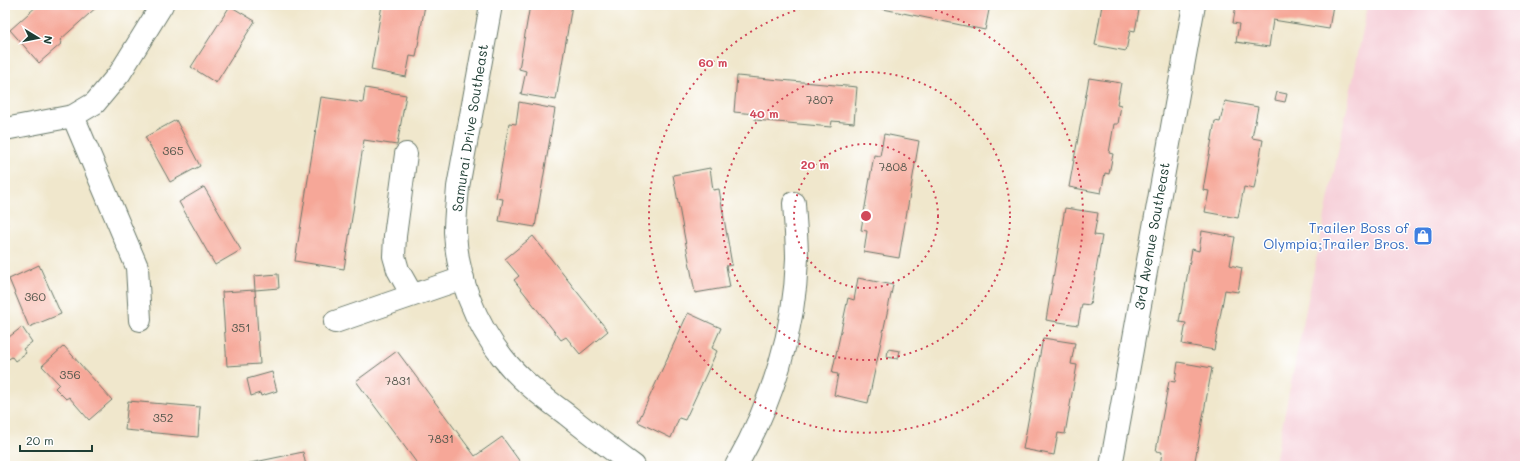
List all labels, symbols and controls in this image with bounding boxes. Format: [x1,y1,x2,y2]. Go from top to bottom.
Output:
north arrow [18,18,58,58]
text: N [40,34,56,45]
street label: Samurai Drive Southeast [447,43,492,213]
text: 60 m [699,54,727,70]
house number: 7807 [806,91,834,107]
text: 40 m [749,105,779,121]
house number: 365 [162,142,184,158]
text: 20 m [801,156,829,172]
house number: 7808 [879,158,907,174]
street label: 3rd Avenue Southeast [1129,161,1174,311]
centre of rings [859,209,873,223]
place label: Trailer Boss of Olympia;Trailer Bros. [1263,218,1410,253]
shop icon: Trailer Boss of Olympia;Trailer Bros. [1412,225,1434,247]
house number: 360 [24,288,46,304]
house number: 351 [231,319,251,335]
house number: 356 [59,366,81,382]
house number: 7831 [385,372,411,388]
house number: 352 [153,409,173,425]
scale bar [20,427,92,453]
house number: 7831 [428,430,454,446]
text: 20 m [26,432,54,448]

